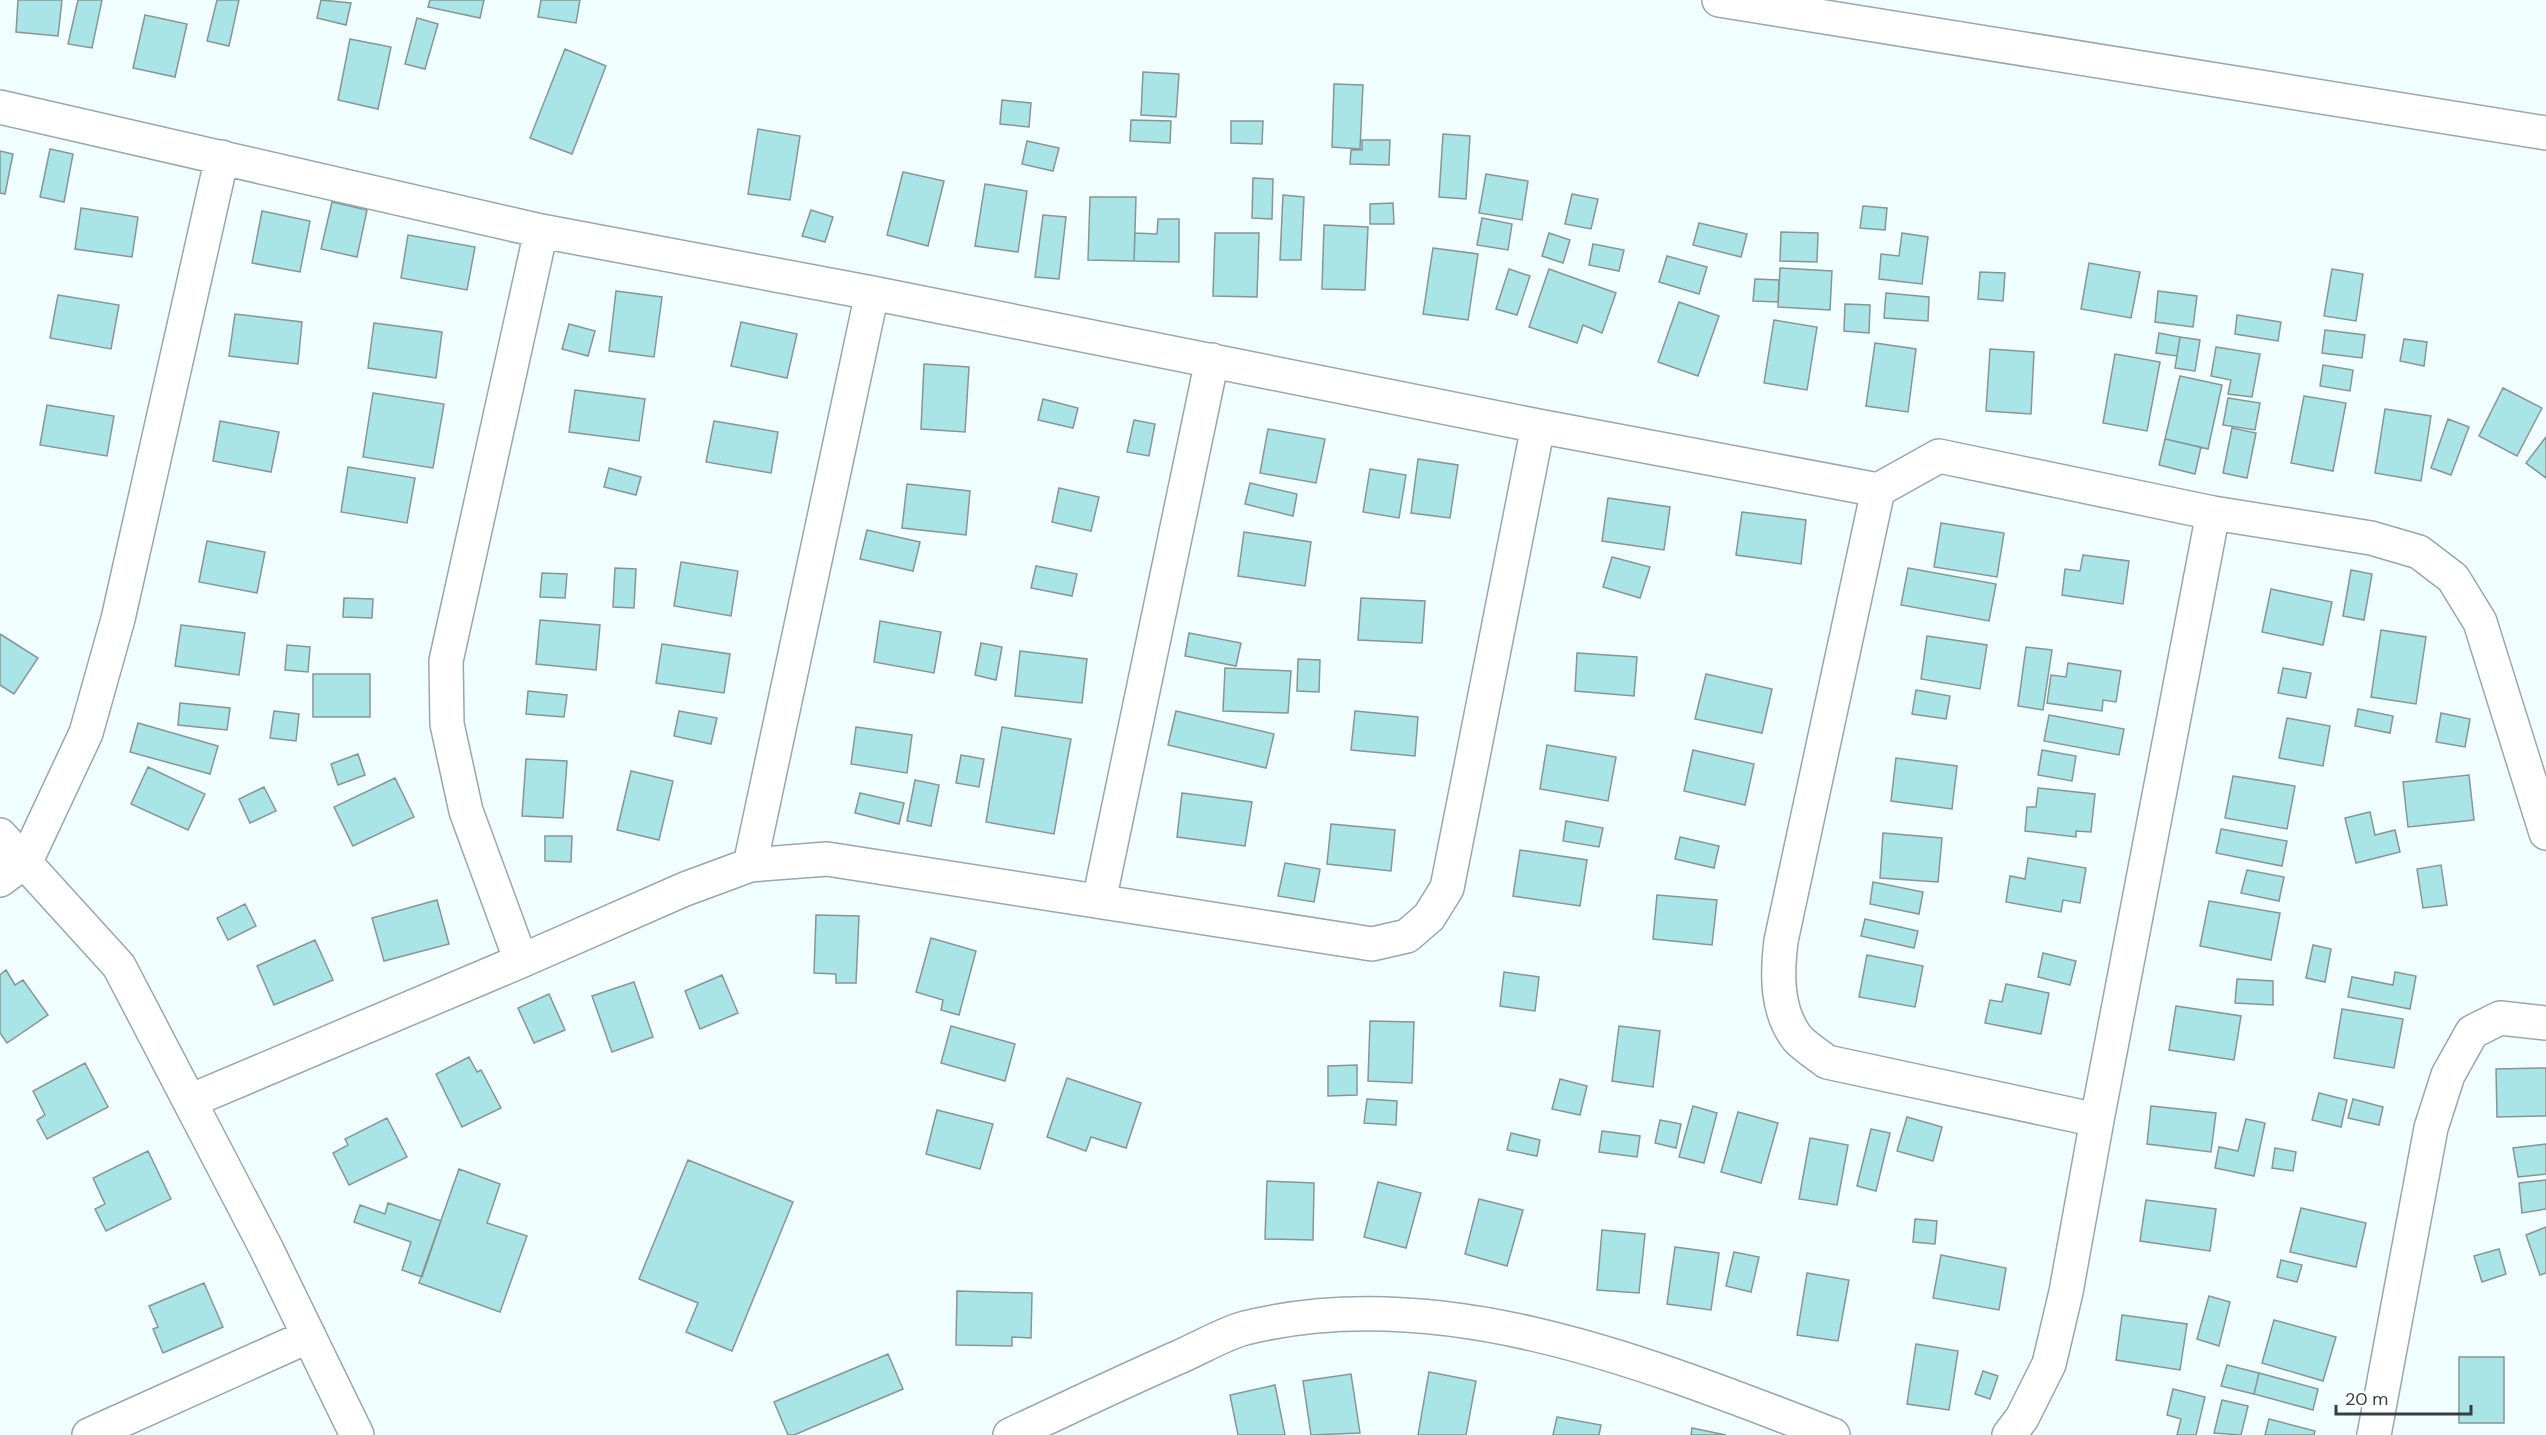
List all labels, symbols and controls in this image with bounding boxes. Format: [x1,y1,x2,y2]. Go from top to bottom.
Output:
scale bar [2336,1378,2471,1416]
text: 20 m [2345,1387,2388,1411]

